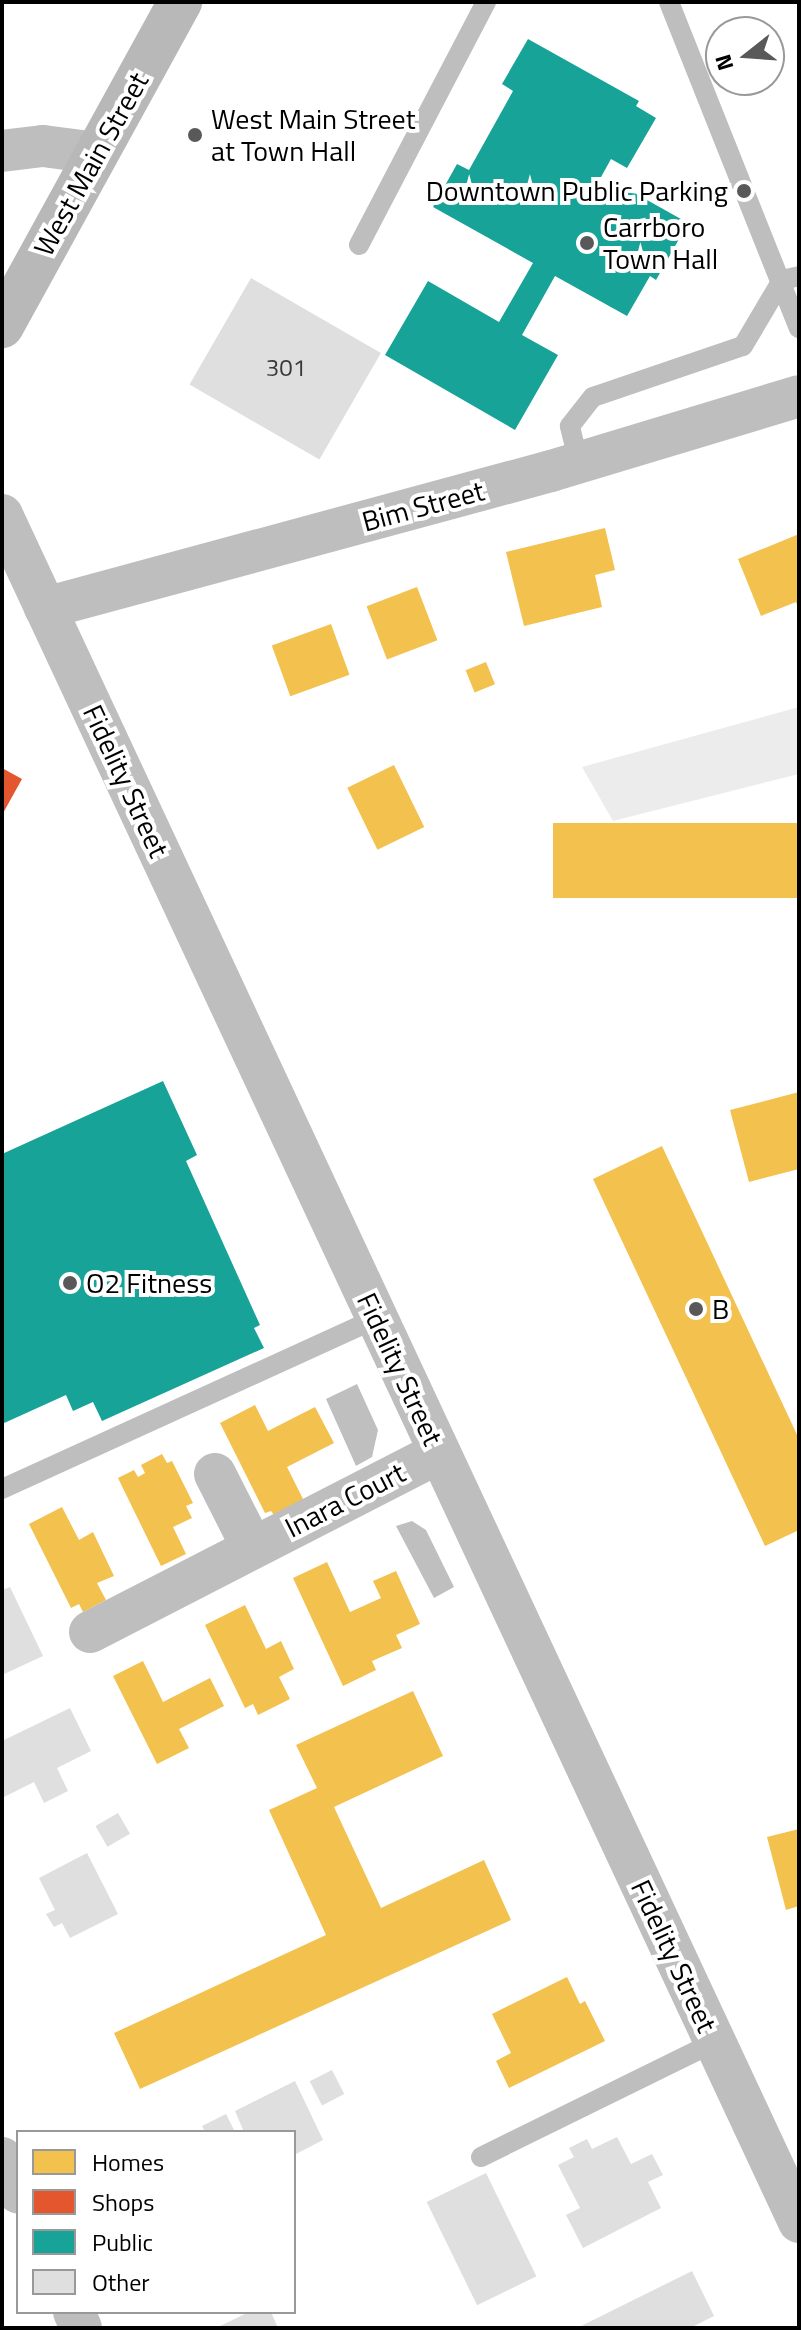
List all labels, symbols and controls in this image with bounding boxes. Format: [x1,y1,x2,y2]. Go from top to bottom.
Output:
north arrow [705,16,785,96]
text: N [705,50,742,75]
street label: West Main Street [27,66,155,262]
place label: West Main Street at Town Hall [211,102,415,168]
marker: West Main Street at Town Hall [186,126,204,144]
place label: Downtown Public Parking [426,174,728,208]
marker: Downtown Public Parking [735,182,753,200]
place label: Carrboro Town Hall [603,210,718,276]
marker: Carrboro Town Hall [578,234,596,252]
house number: 301 [266,354,306,382]
street label: Bim Street [358,474,488,538]
street label: Fidelity Street [76,700,176,862]
place label: O2 Fitness [86,1266,212,1300]
marker: O2 Fitness [61,1274,79,1292]
street label: Fidelity Street [350,1288,450,1450]
place label: B [712,1292,729,1326]
marker: B [687,1300,705,1318]
street label: Inara Court [279,1456,411,1544]
street label: Fidelity Street [624,1875,724,2037]
legend [16,2130,296,2314]
text: Homes [92,2144,164,2180]
text: Shops [92,2184,154,2220]
text: Public [92,2224,153,2260]
text: Other [92,2264,150,2300]

